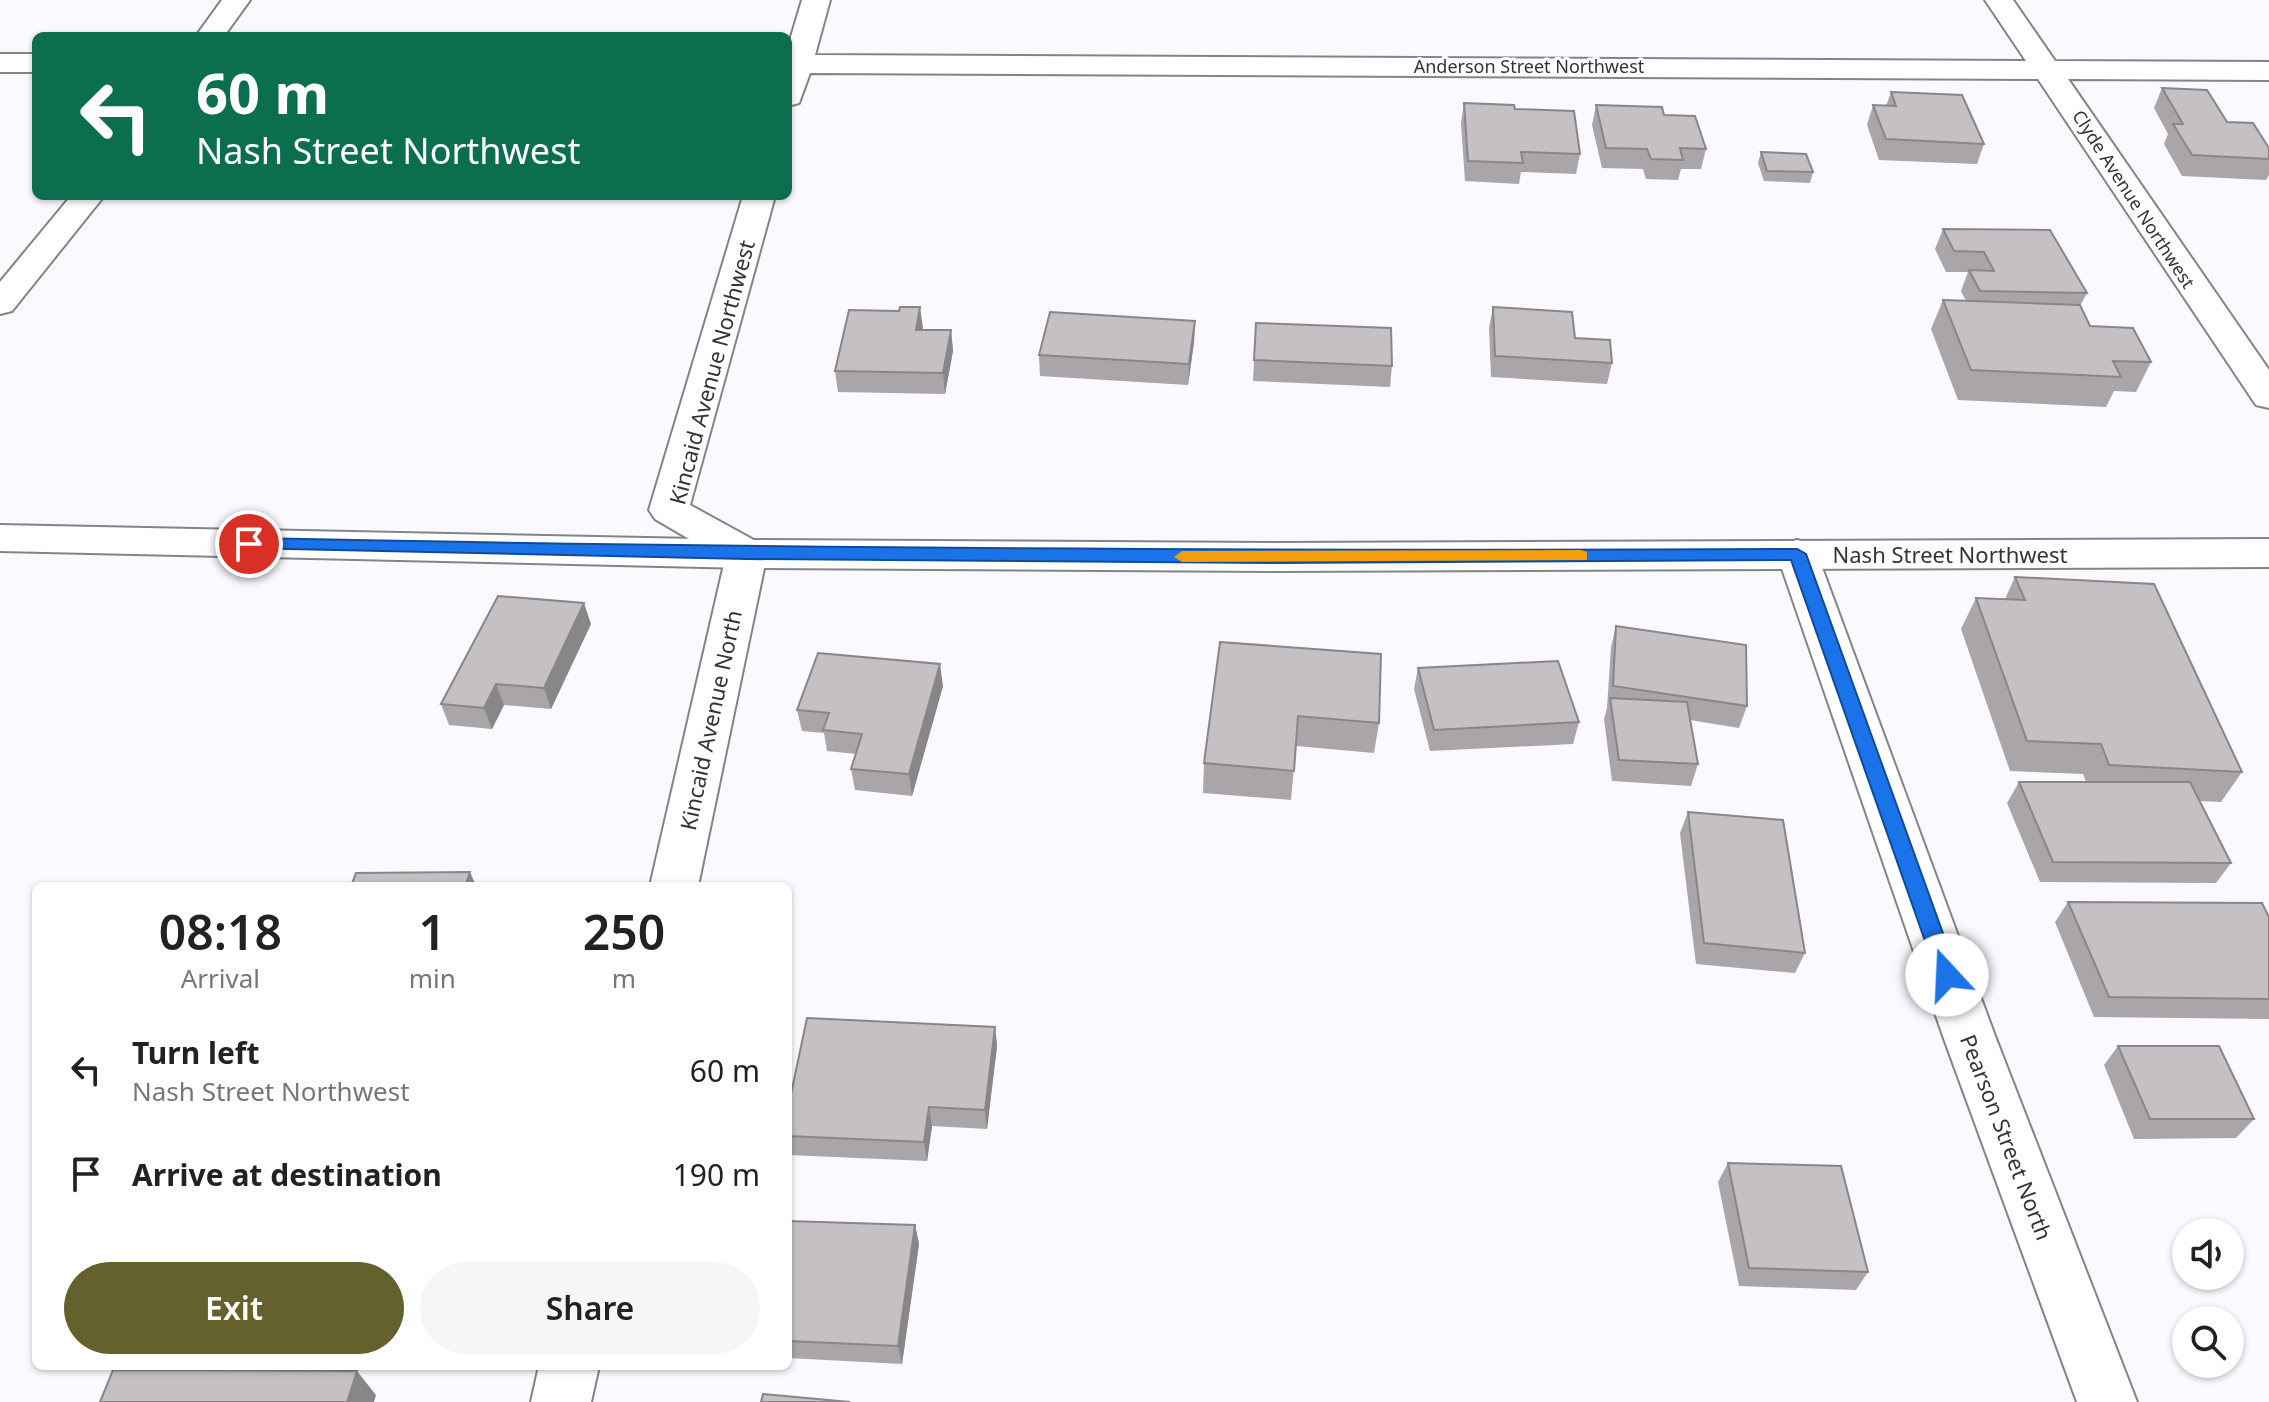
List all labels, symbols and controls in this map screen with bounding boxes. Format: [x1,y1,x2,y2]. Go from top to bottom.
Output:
text: 60 m [196,54,329,130]
street label: Anderson Street Northwest [1414,54,1645,78]
icon: left [64,64,168,168]
street label: Clyde Avenue Northwest [2067,105,2201,293]
text: Nash Street Northwest [196,126,580,175]
street label: Kincaid Avenue Northwest [661,236,761,507]
pin [215,510,283,578]
icon: arrive [227,522,271,566]
street label: Nash Street Northwest [1833,539,2067,569]
street label: Kincaid Avenue North [672,607,748,833]
text: 08:18 [159,899,282,964]
text: 1 [419,899,446,964]
text: 250 [583,899,665,964]
position arrow [1905,933,1989,1017]
text: Arrival [181,960,260,996]
text: min [409,960,456,996]
text: m [612,960,636,996]
street label: Pearson Street North [1954,1030,2060,1244]
text: Turn left [132,1032,260,1073]
icon: left [64,1048,108,1092]
text: 60 m [690,1050,760,1091]
text: Nash Street Northwest [132,1073,410,1109]
icon: arrive [64,1152,108,1196]
text: Arrive at destination [132,1154,442,1195]
text: 190 m [673,1154,760,1195]
map controls [2172,1218,2244,1378]
button: sound [2172,1218,2244,1290]
button: Exit [64,1262,404,1354]
button: Share [420,1262,760,1354]
button: search [2172,1306,2244,1378]

